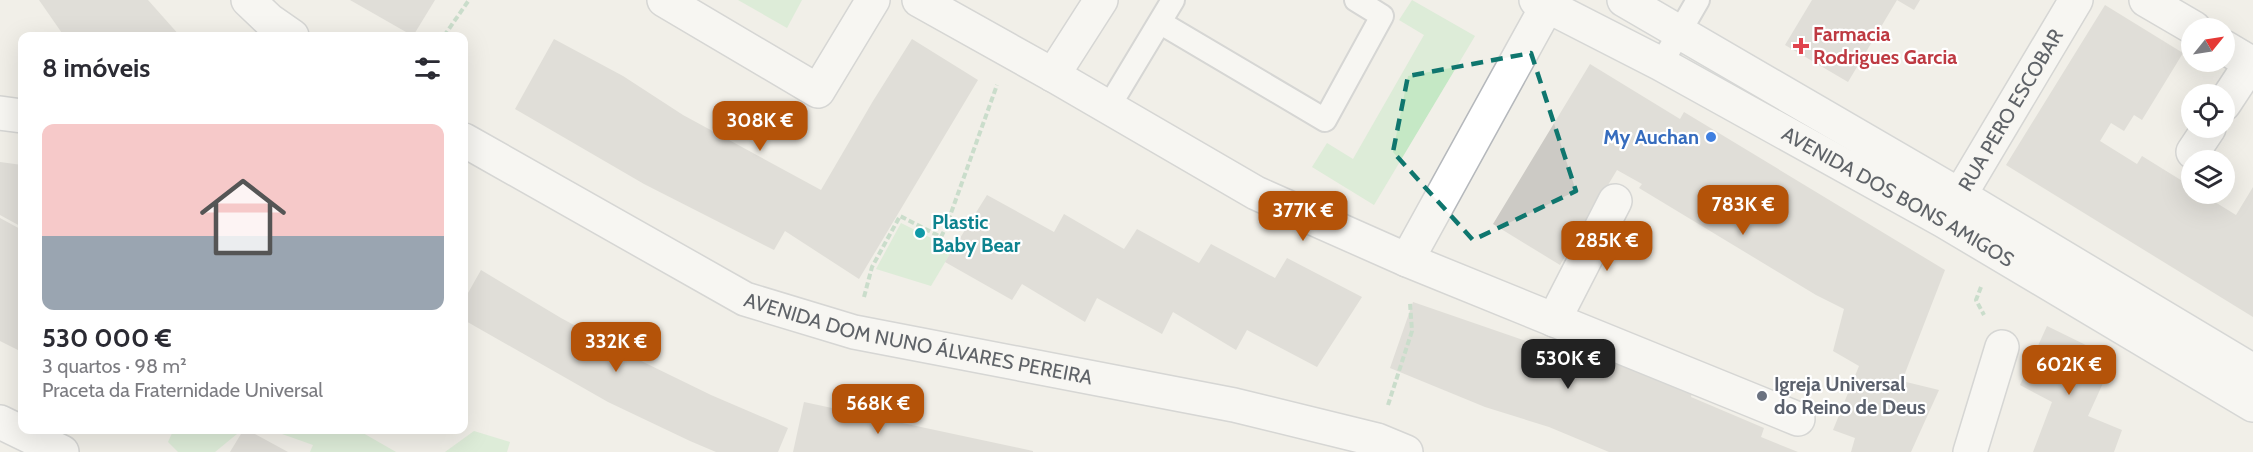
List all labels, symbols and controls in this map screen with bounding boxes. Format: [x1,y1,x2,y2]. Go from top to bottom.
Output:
north arrow [2181,18,2235,72]
map controls [2181,18,2235,204]
place label: Farmacia Rodrigues Garcia [1813,22,1957,69]
street label: RUA PERO ESCOBAR [1953,25,2068,195]
marker: Farmacia Rodrigues Garcia [1794,39,1808,53]
text: 8 imóveis [42,52,150,84]
icon: filters [411,52,444,85]
button: locate [2181,84,2235,138]
pin: 308K € [711,101,809,152]
text: 308K € [727,108,793,132]
street label: AVENIDA DOS BONS AMIGOS [1778,121,2019,272]
place label: My Auchan [1603,125,1699,149]
marker: My Auchan [1704,130,1718,144]
button: layers [2181,150,2235,204]
icon: home [189,163,297,271]
pin: 783K € [1694,185,1792,236]
pin: 377K € [1254,191,1352,242]
text: 783K € [1712,192,1774,216]
text: 377K € [1272,198,1334,222]
place label: Plastic Baby Bear [932,210,1021,257]
pin: 285K € [1558,221,1656,272]
marker: Plastic Baby Bear [913,226,927,240]
text: 285K € [1575,228,1639,252]
street label: AVENIDA DOM NUNO ÁLVARES PEREIRA [741,287,1095,390]
text: 530 000 € [42,322,172,354]
pin: 332K € [567,322,665,373]
text: 332K € [585,329,647,353]
pin: 530K € [1519,339,1617,390]
pin: 602K € [2020,345,2118,396]
text: 530K € [1535,346,1601,370]
text: 602K € [2036,352,2102,376]
text: 3 quartos · 98 m² [42,354,187,378]
place label: Igreja Universal do Reino de Deus [1774,372,1926,419]
text: Praceta da Fraternidade Universal [42,378,323,402]
pin: 568K € [829,384,927,435]
marker: Igreja Universal do Reino de Deus [1755,389,1769,403]
text: 568K € [846,391,910,415]

